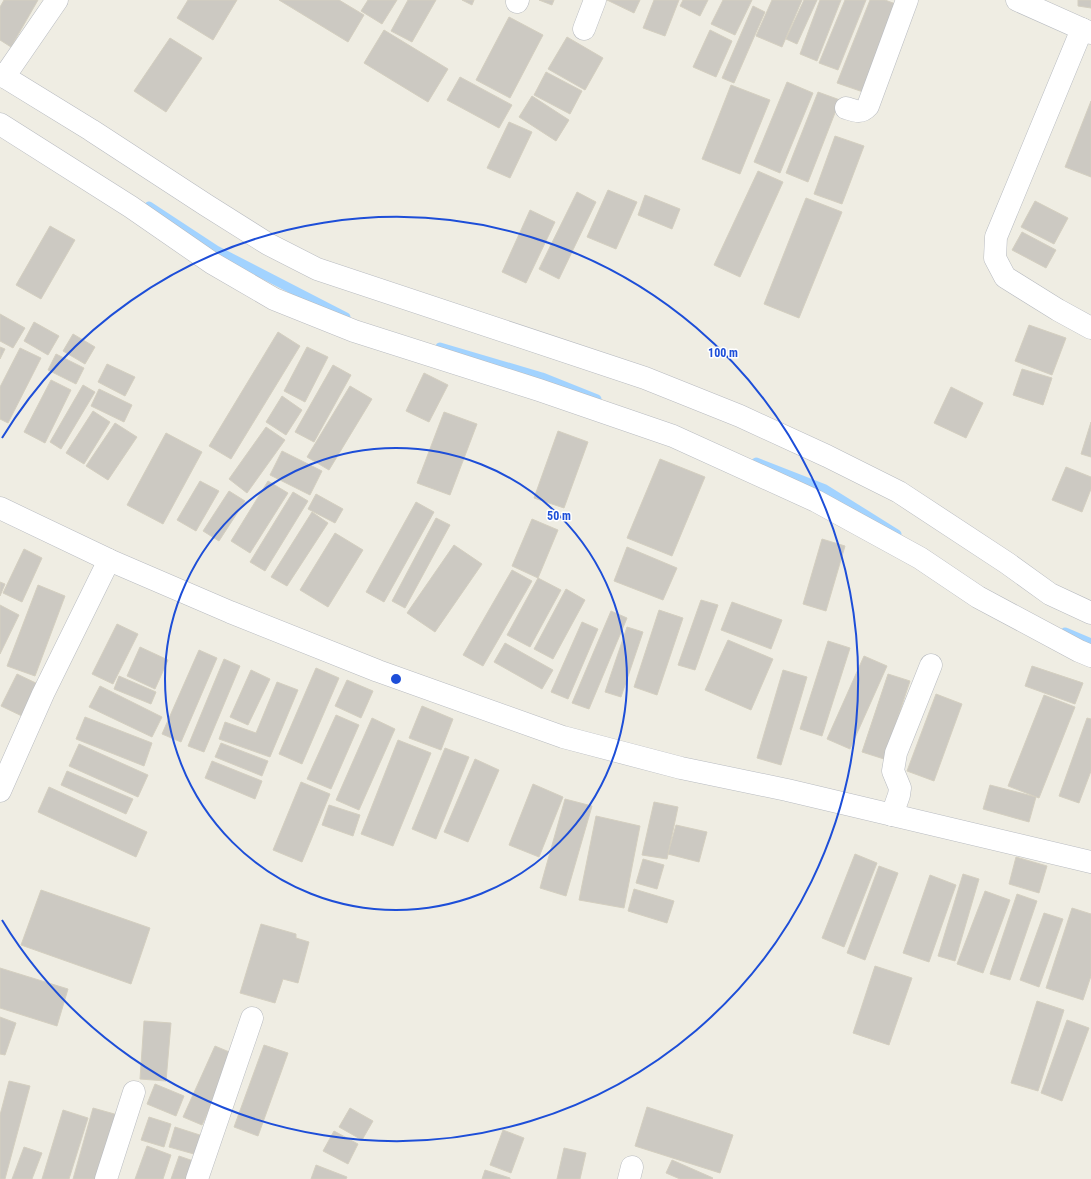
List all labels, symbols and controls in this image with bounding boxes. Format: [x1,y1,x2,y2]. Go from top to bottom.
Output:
text: 100 m [708,346,738,360]
text: 50 m [547,509,571,523]
centre of rings [389,672,403,686]

